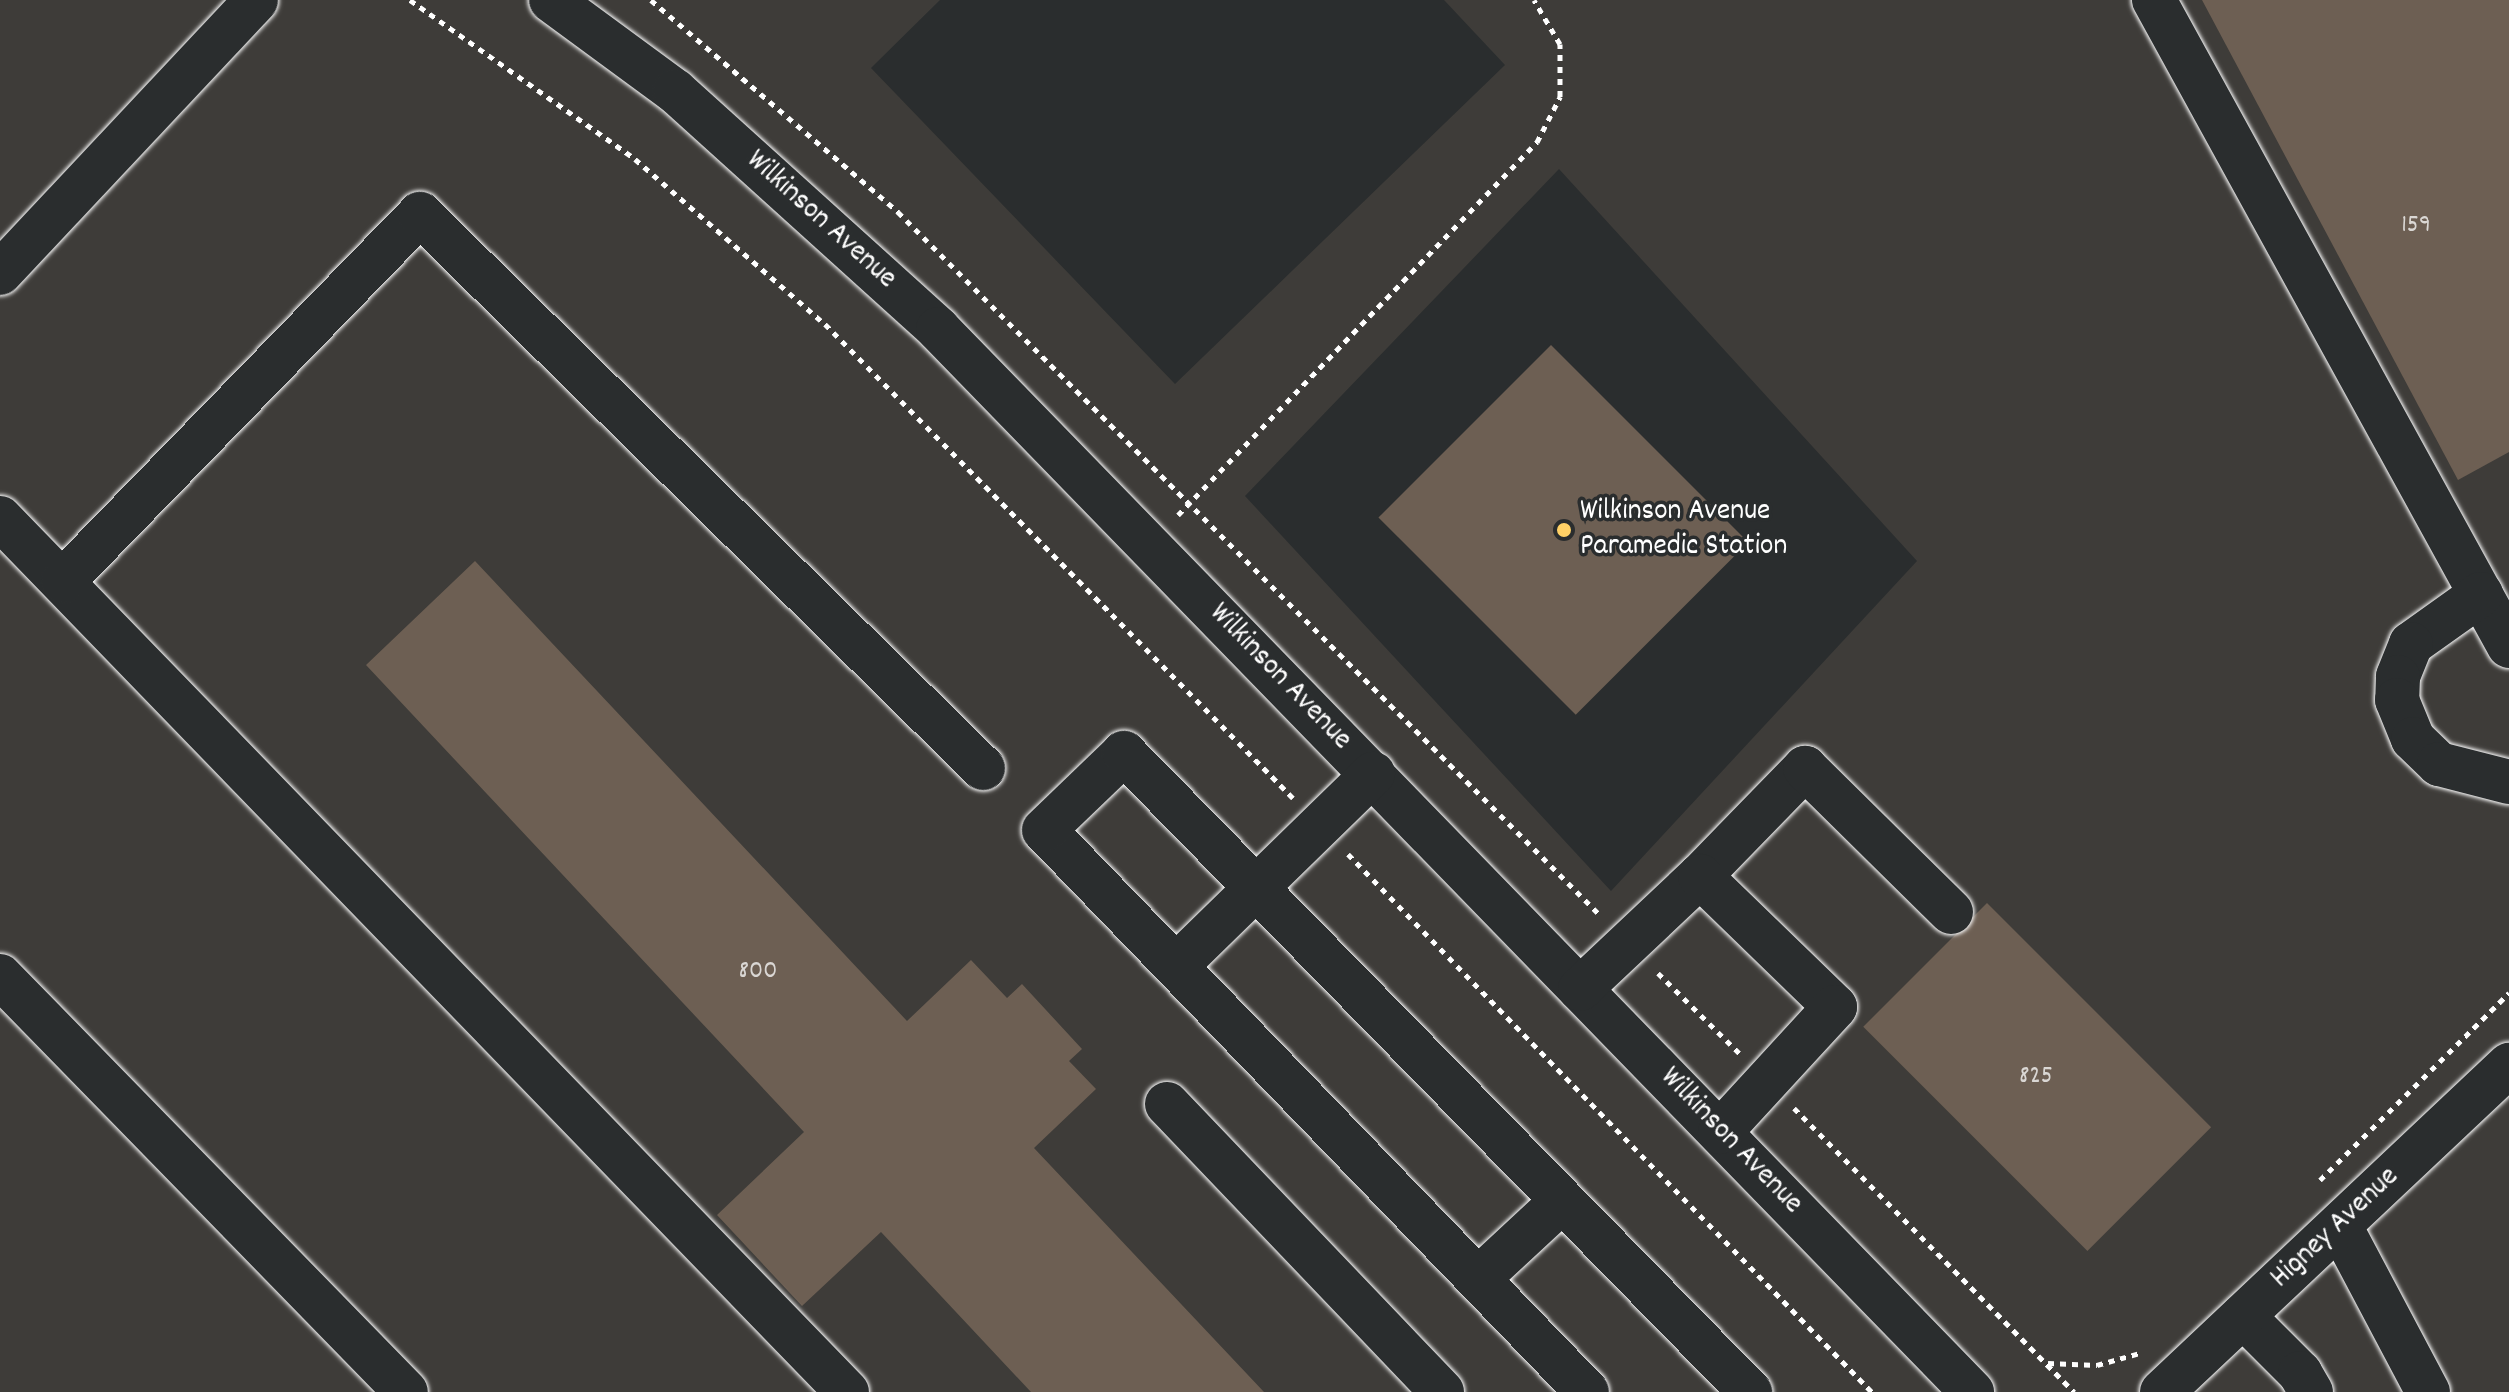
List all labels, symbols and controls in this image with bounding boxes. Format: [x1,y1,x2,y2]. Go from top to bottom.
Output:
street label: Wilkinson Avenue [737,144,903,298]
house number: 159 [2401,210,2431,242]
place label: Wilkinson Avenue Paramedic Station [1580,495,1787,566]
marker: Wilkinson Avenue Paramedic Station [1555,521,1573,539]
street label: Wilkinson Avenue [1200,597,1358,759]
house number: 800 [739,956,777,988]
street label: Wilkinson Avenue [1651,1061,1809,1223]
house number: 825 [2019,1061,2053,1093]
street label: Higney Avenue [2264,1161,2408,1297]

